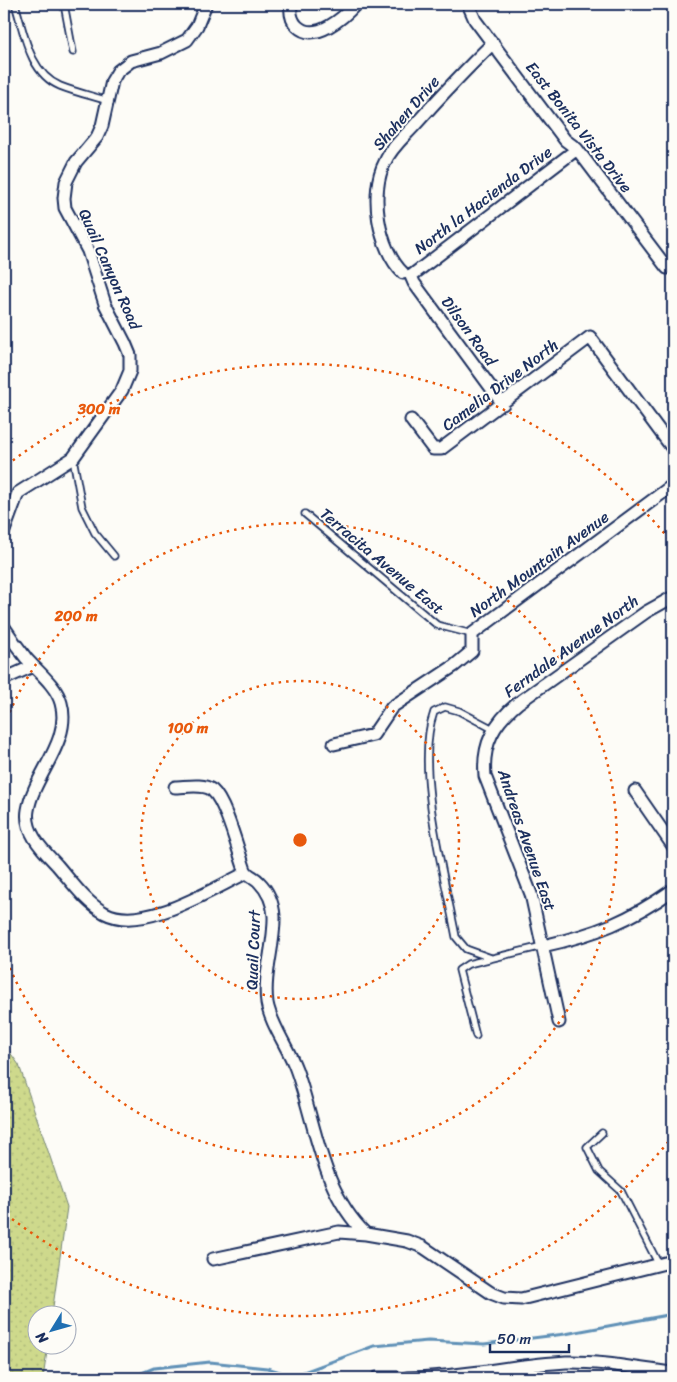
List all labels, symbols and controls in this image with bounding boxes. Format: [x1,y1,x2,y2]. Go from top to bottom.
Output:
street label: East Bonita Vista Drive [518,55,640,199]
street label: Shahen Drive [365,69,447,157]
street label: North la Hacienda Drive [407,138,559,262]
street label: Quail Canyon Road [70,204,150,336]
street label: Dilson Road [433,290,505,374]
street label: Camelia Drive North [435,331,565,439]
text: 300 m [77,396,121,422]
street label: Terracita Avenue East [313,500,451,622]
street label: North Mountain Avenue [463,503,615,625]
street label: Ferndale Avenue North [497,587,645,705]
text: 200 m [53,603,98,629]
text: 100 m [168,715,209,741]
street label: Andreas Avenue East [489,764,565,915]
centre of rings [291,831,309,849]
street label: Quail Court [237,909,269,990]
north arrow [28,1304,78,1354]
scale bar [490,1322,568,1354]
text: N [29,1326,56,1350]
text: 50 m [497,1326,532,1352]

